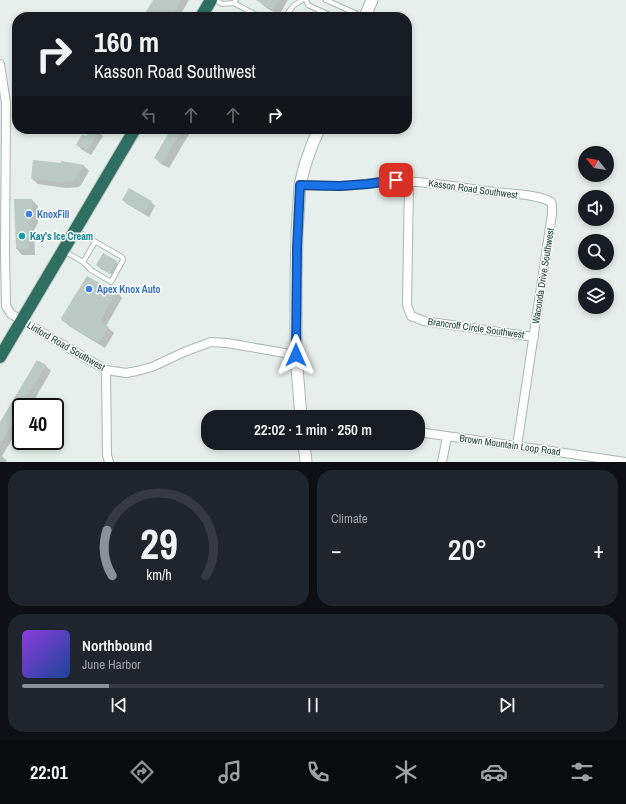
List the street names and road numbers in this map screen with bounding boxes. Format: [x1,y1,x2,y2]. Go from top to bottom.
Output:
street label: Kasson Road Southwest [428,176,519,202]
street label: Waconda Drive Southwest [529,226,557,325]
street label: Brancroff Circle Southwest [427,315,526,341]
street label: Linford Road Southwest [25,318,108,374]
street label: Brown Mountain Loop Road [459,431,561,459]

